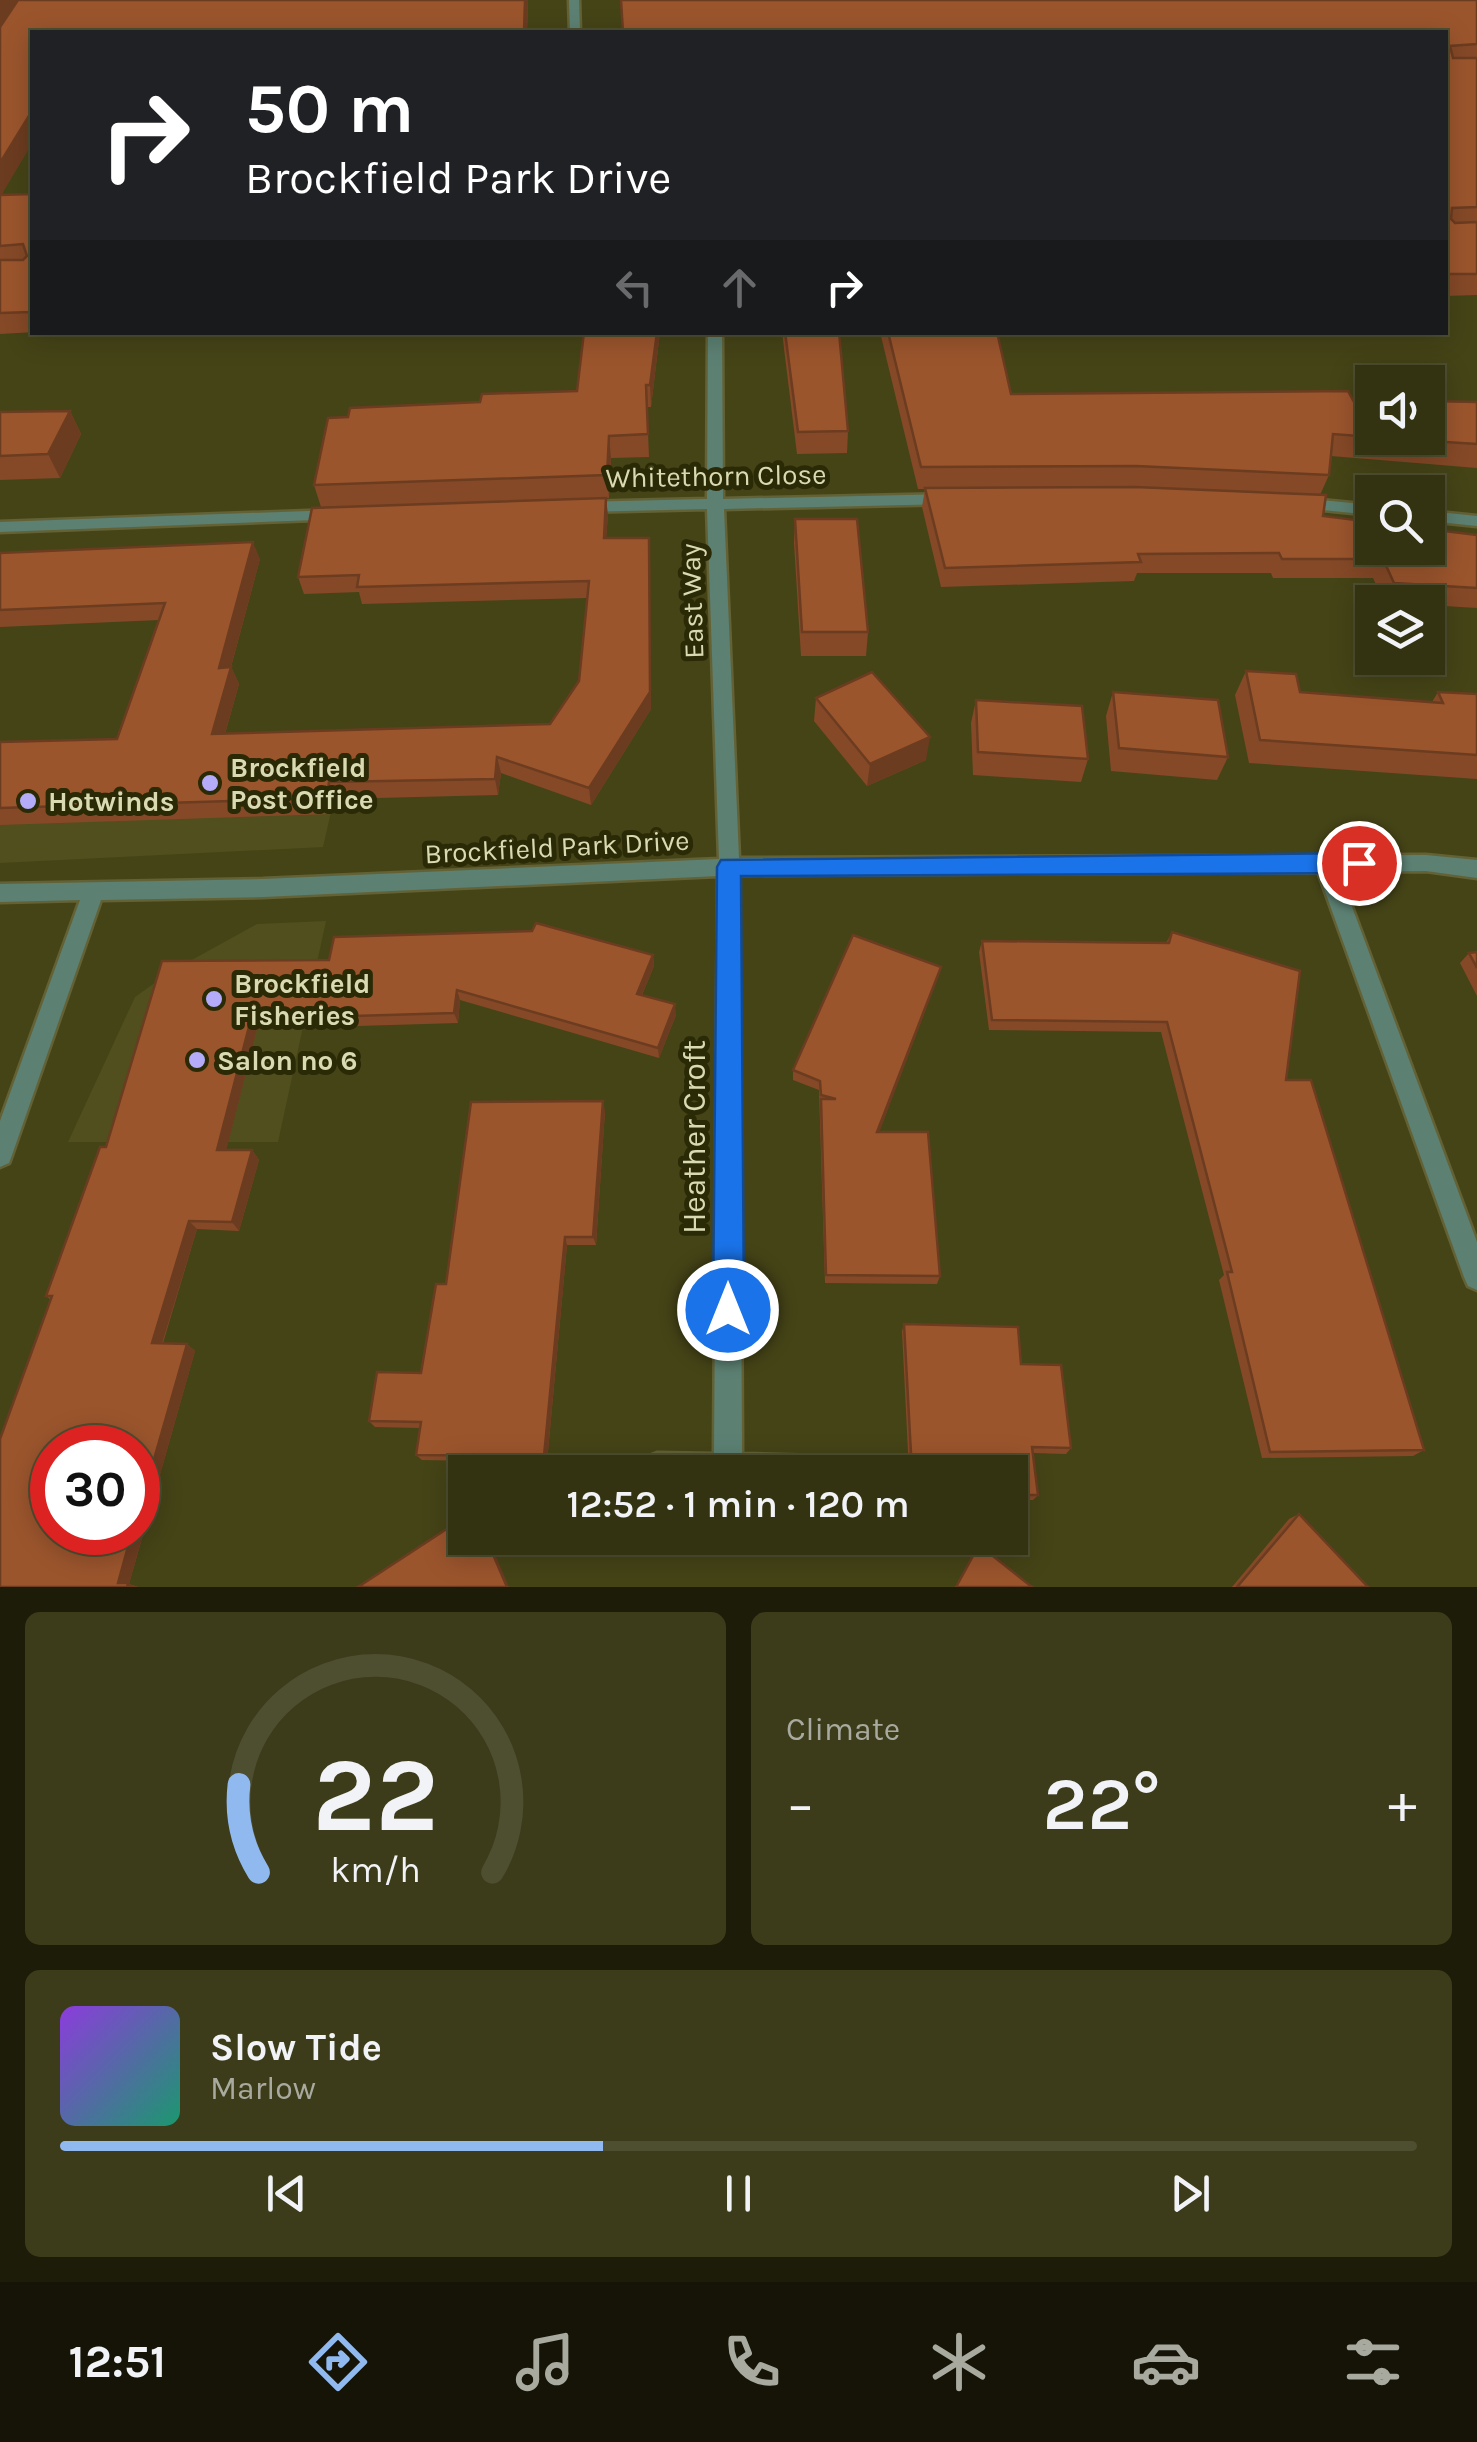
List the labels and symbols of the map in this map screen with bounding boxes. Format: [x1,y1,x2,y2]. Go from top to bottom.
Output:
street label: Whitethorn Close [605,458,827,494]
street label: East Way [673,543,711,659]
place label: Brockfield Post Office [230,751,374,816]
marker: Brockfield Post Office [199,772,221,794]
place label: Hotwinds [48,785,174,818]
marker: Hotwinds [17,790,39,812]
pin [1317,821,1402,906]
street label: Brockfield Park Drive [424,824,690,870]
place label: Brockfield Fisheries [234,967,370,1032]
marker: Brockfield Fisheries [203,988,225,1010]
street label: Heather Croft [676,1040,713,1234]
place label: Salon no 6 [217,1044,358,1077]
marker: Salon no 6 [186,1049,208,1071]
position arrow [676,1258,780,1362]
speed limit sign: 30 [30,1425,160,1555]

